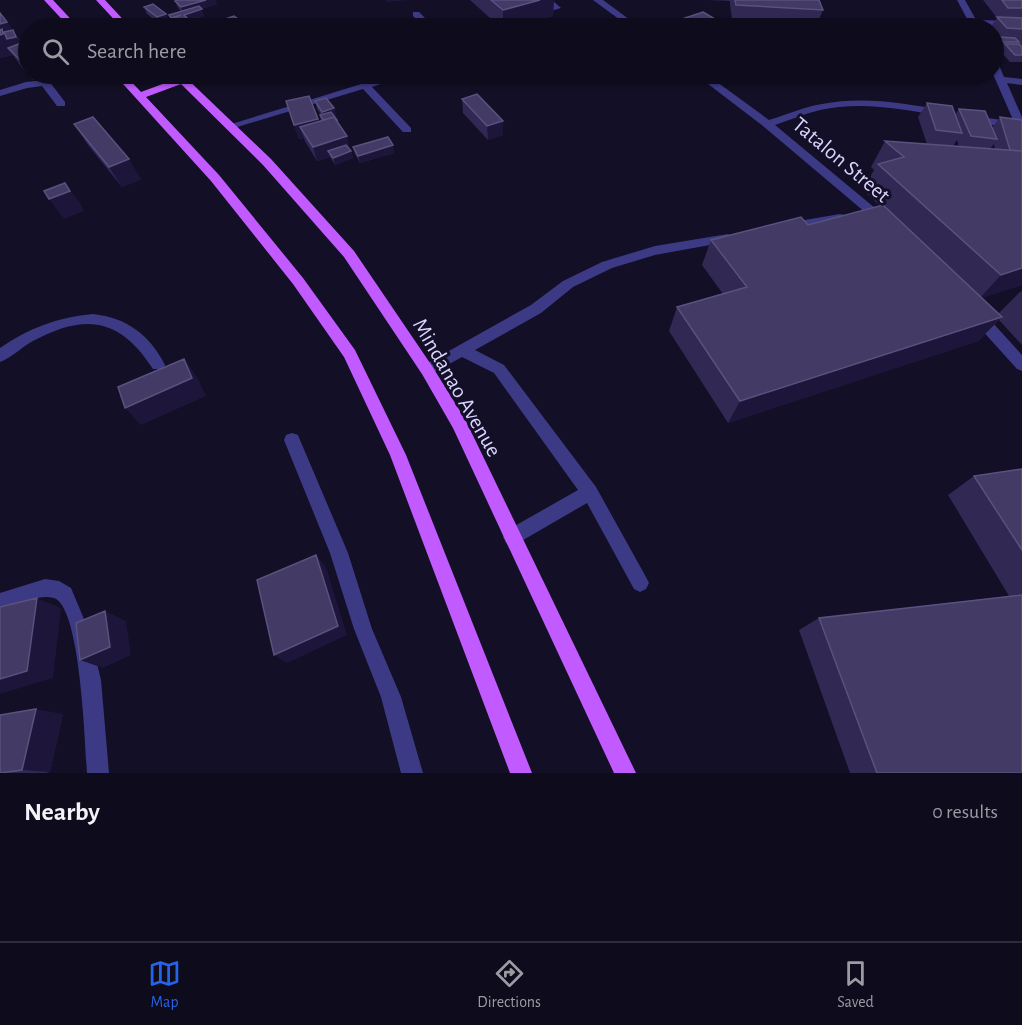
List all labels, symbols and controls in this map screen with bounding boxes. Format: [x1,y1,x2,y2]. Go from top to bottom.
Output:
search box [18,18,1004,84]
icon: search [39,35,72,68]
text: Search here [87,40,186,62]
street label: Tatalon Street [789,113,894,207]
street label: Mindanao Avenue [409,315,506,460]
text: Nearby [24,799,100,825]
text: 0 results [932,802,998,822]
tab: Map [148,957,181,1012]
tab: Directions [477,957,541,1012]
tab: Saved [837,957,874,1012]

